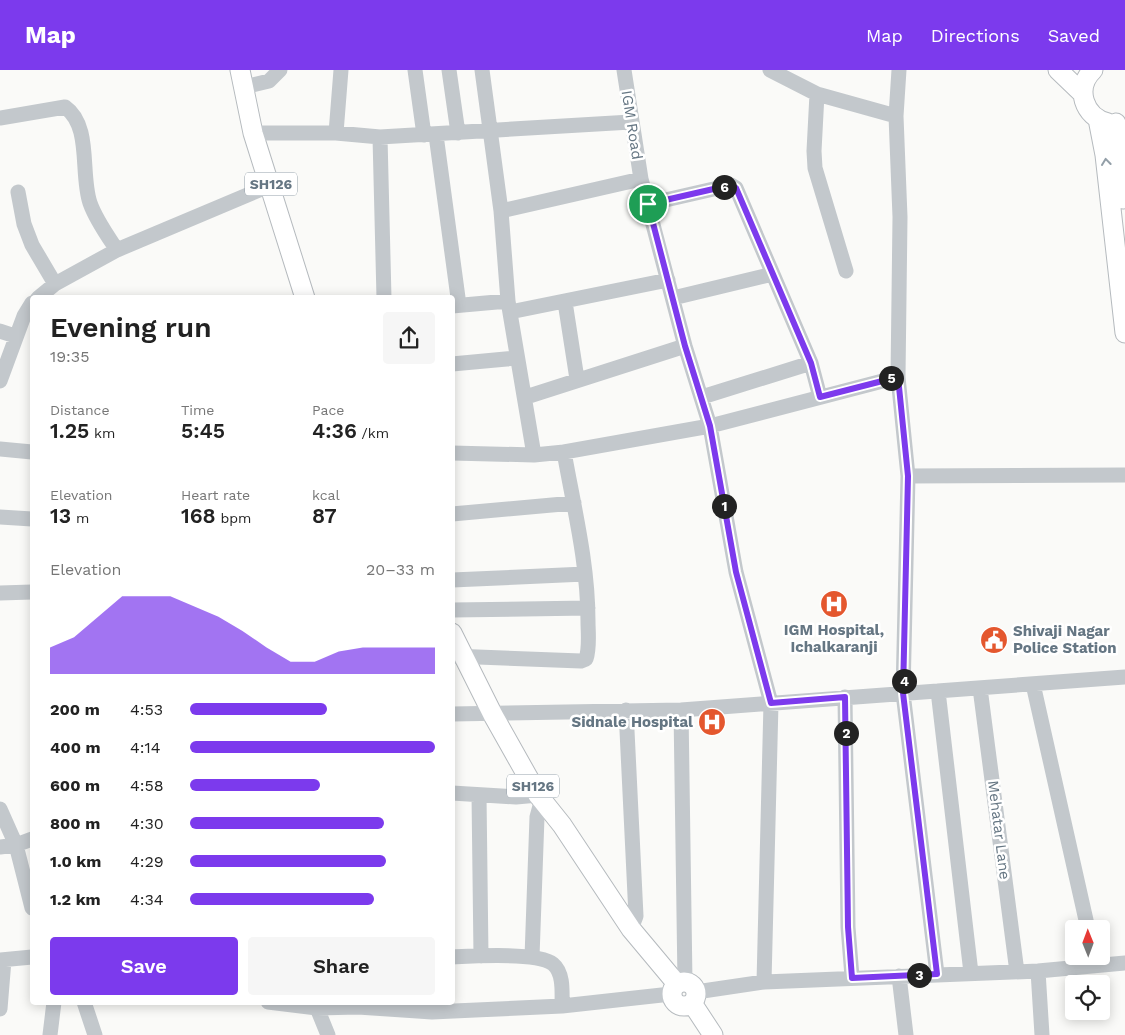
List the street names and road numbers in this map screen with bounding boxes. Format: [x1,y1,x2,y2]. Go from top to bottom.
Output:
street label: IGM Road [618,89,646,161]
road number: SH126 [245,172,297,196]
road number: SH126 [507,774,559,798]
street label: Mehatar Lane [984,779,1014,881]

